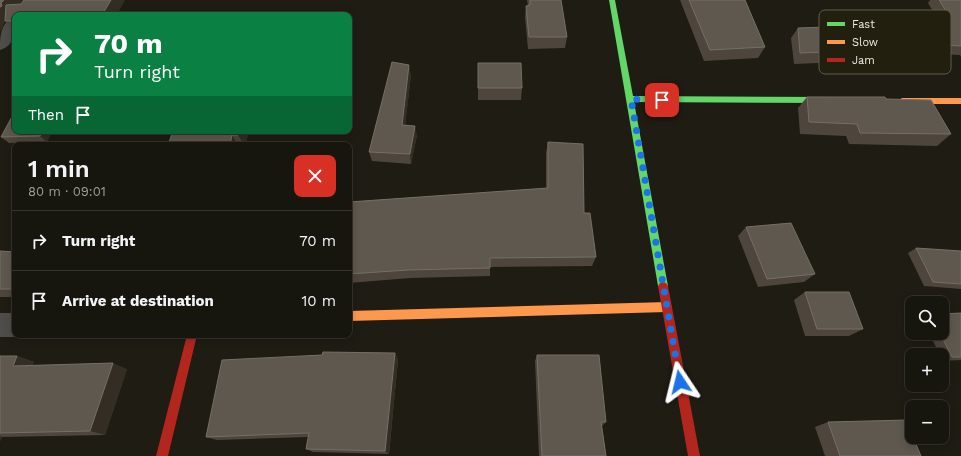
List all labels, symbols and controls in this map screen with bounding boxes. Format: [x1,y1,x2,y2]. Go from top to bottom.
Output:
legend [819,10,951,74]
text: Fast [852,18,875,31]
text: 70 m [94,27,163,60]
icon: right [28,28,80,80]
text: Slow [852,36,878,49]
text: Jam [852,54,875,67]
text: Turn right [94,61,180,82]
pin [645,83,679,117]
icon: arrive [651,89,673,111]
icon: arrive [72,104,94,126]
text: Then [28,106,64,124]
text: 1 min [28,155,90,183]
button: close [294,155,336,197]
text: 80 m · 09:01 [28,184,106,199]
icon: right [28,230,50,252]
text: Turn right [62,232,135,250]
text: 70 m [299,232,336,250]
icon: arrive [28,290,50,312]
text: Arrive at destination [62,292,214,310]
text: 10 m [301,292,336,310]
map controls [905,296,949,444]
button: search [905,296,949,340]
button: + [905,348,949,392]
position arrow [659,361,701,403]
button: − [905,400,949,444]

